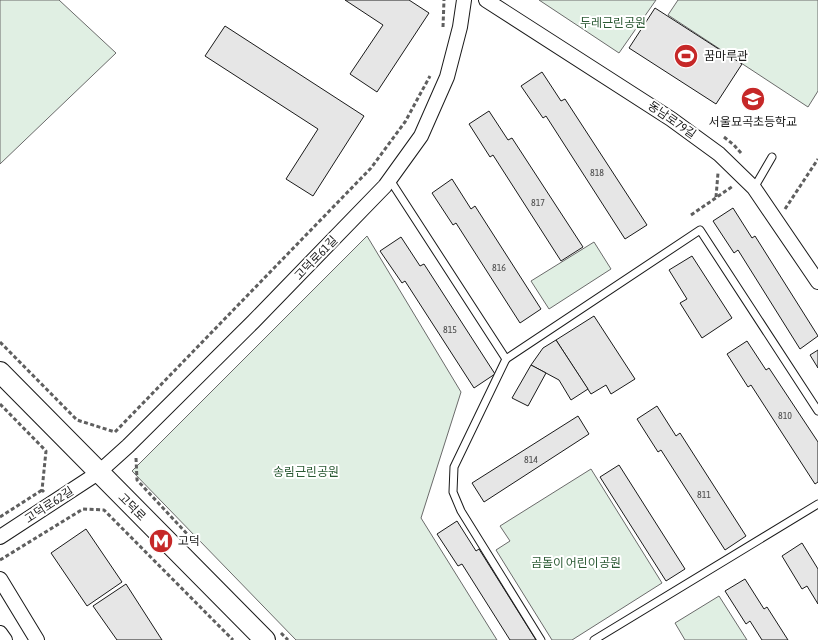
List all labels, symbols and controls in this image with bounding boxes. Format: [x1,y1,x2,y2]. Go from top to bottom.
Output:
park label: 두레근린공원 [580,16,646,30]
sports icon: 꿈마루관 [673,43,699,69]
place label: 꿈마루관 [704,49,748,63]
school or university icon: 서울묘곡초등학교 [740,86,766,112]
street label: 동남로79길 [645,98,699,142]
place label: 서울묘곡초등학교 [709,115,797,129]
house number: 818 [590,167,604,178]
house number: 817 [531,197,545,208]
street label: 고덕로61길 [292,233,340,283]
house number: 816 [492,262,506,273]
house number: 815 [443,324,457,335]
house number: 810 [778,410,792,421]
house number: 814 [524,454,538,465]
park label: 송림근린공원 [273,465,339,479]
street label: 고덕로62길 [22,484,76,526]
house number: 811 [697,489,711,500]
street label: 고덕로 [115,490,149,524]
metro station icon: 고덕 [148,528,174,554]
place label: 고덕 [178,534,200,548]
park label: 곰돌이 어린이공원 [531,556,621,570]

